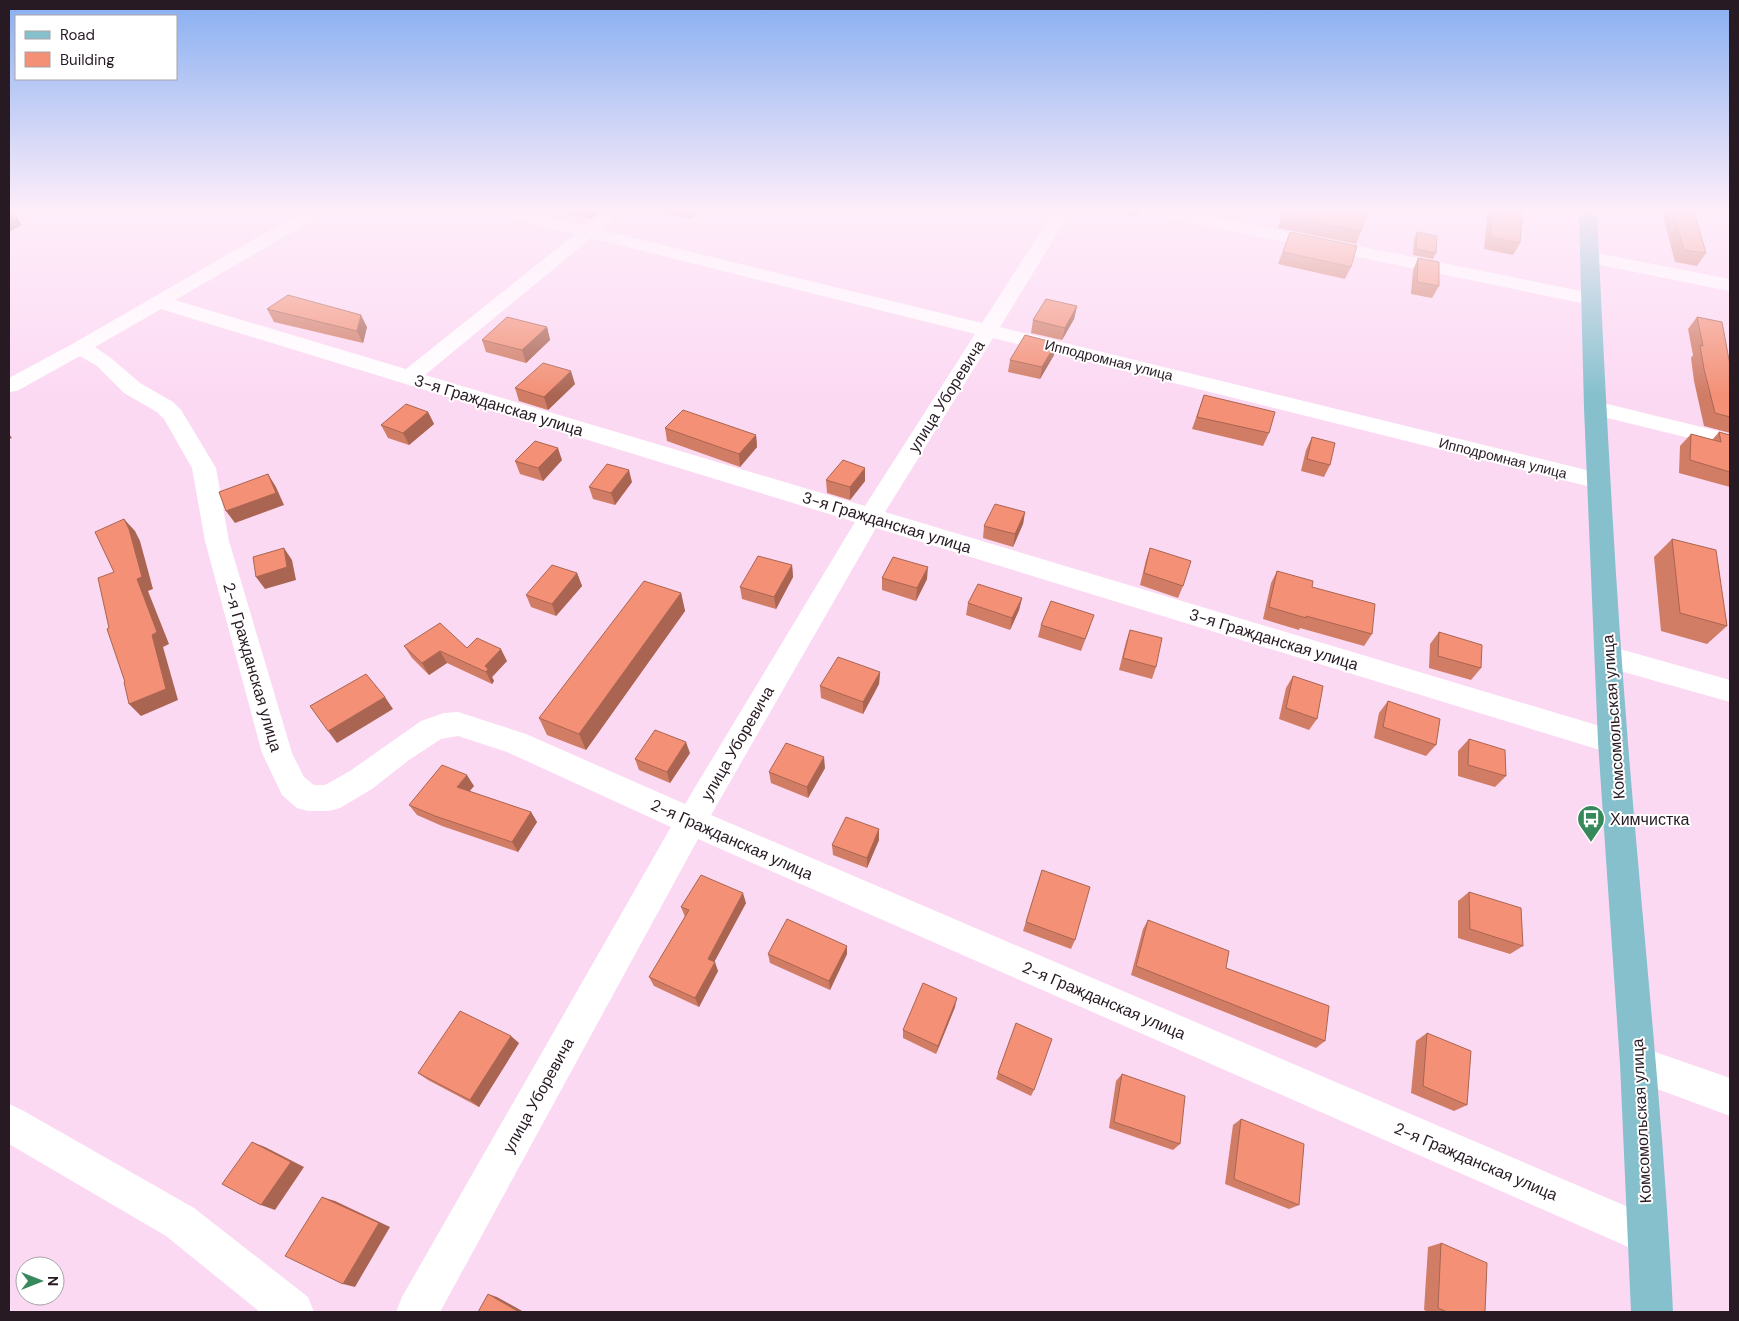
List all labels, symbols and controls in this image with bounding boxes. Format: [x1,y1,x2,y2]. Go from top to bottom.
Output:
legend [15,15,178,80]
text: Road [60,25,95,45]
text: Building [60,50,115,70]
street label: Ипподромная улица [1043,335,1175,385]
street label: улица Уборевича [903,336,989,456]
street label: 3-я Гражданская улица [412,370,586,441]
street label: Ипподромная улица [1437,433,1569,483]
street label: 3-я Гражданская улица [800,487,974,558]
street label: 2-я Гражданская улица [218,580,287,754]
street label: 3-я Гражданская улица [1187,604,1361,675]
street label: Комсомольская улица [1597,634,1630,800]
street label: улица Уборевича [696,682,779,804]
street label: 2-я Гражданская улица [647,794,816,885]
bus stop icon: Химчистка [1576,804,1606,843]
place label: Химчистка [1610,809,1690,830]
street label: 2-я Гражданская улица [1019,957,1189,1044]
street label: улица Уборевича [498,1034,579,1157]
street label: Комсомольская улица [1627,1038,1656,1204]
street label: 2-я Гражданская улица [1391,1118,1561,1205]
north arrow [15,1256,65,1306]
text: N [44,1276,62,1286]

